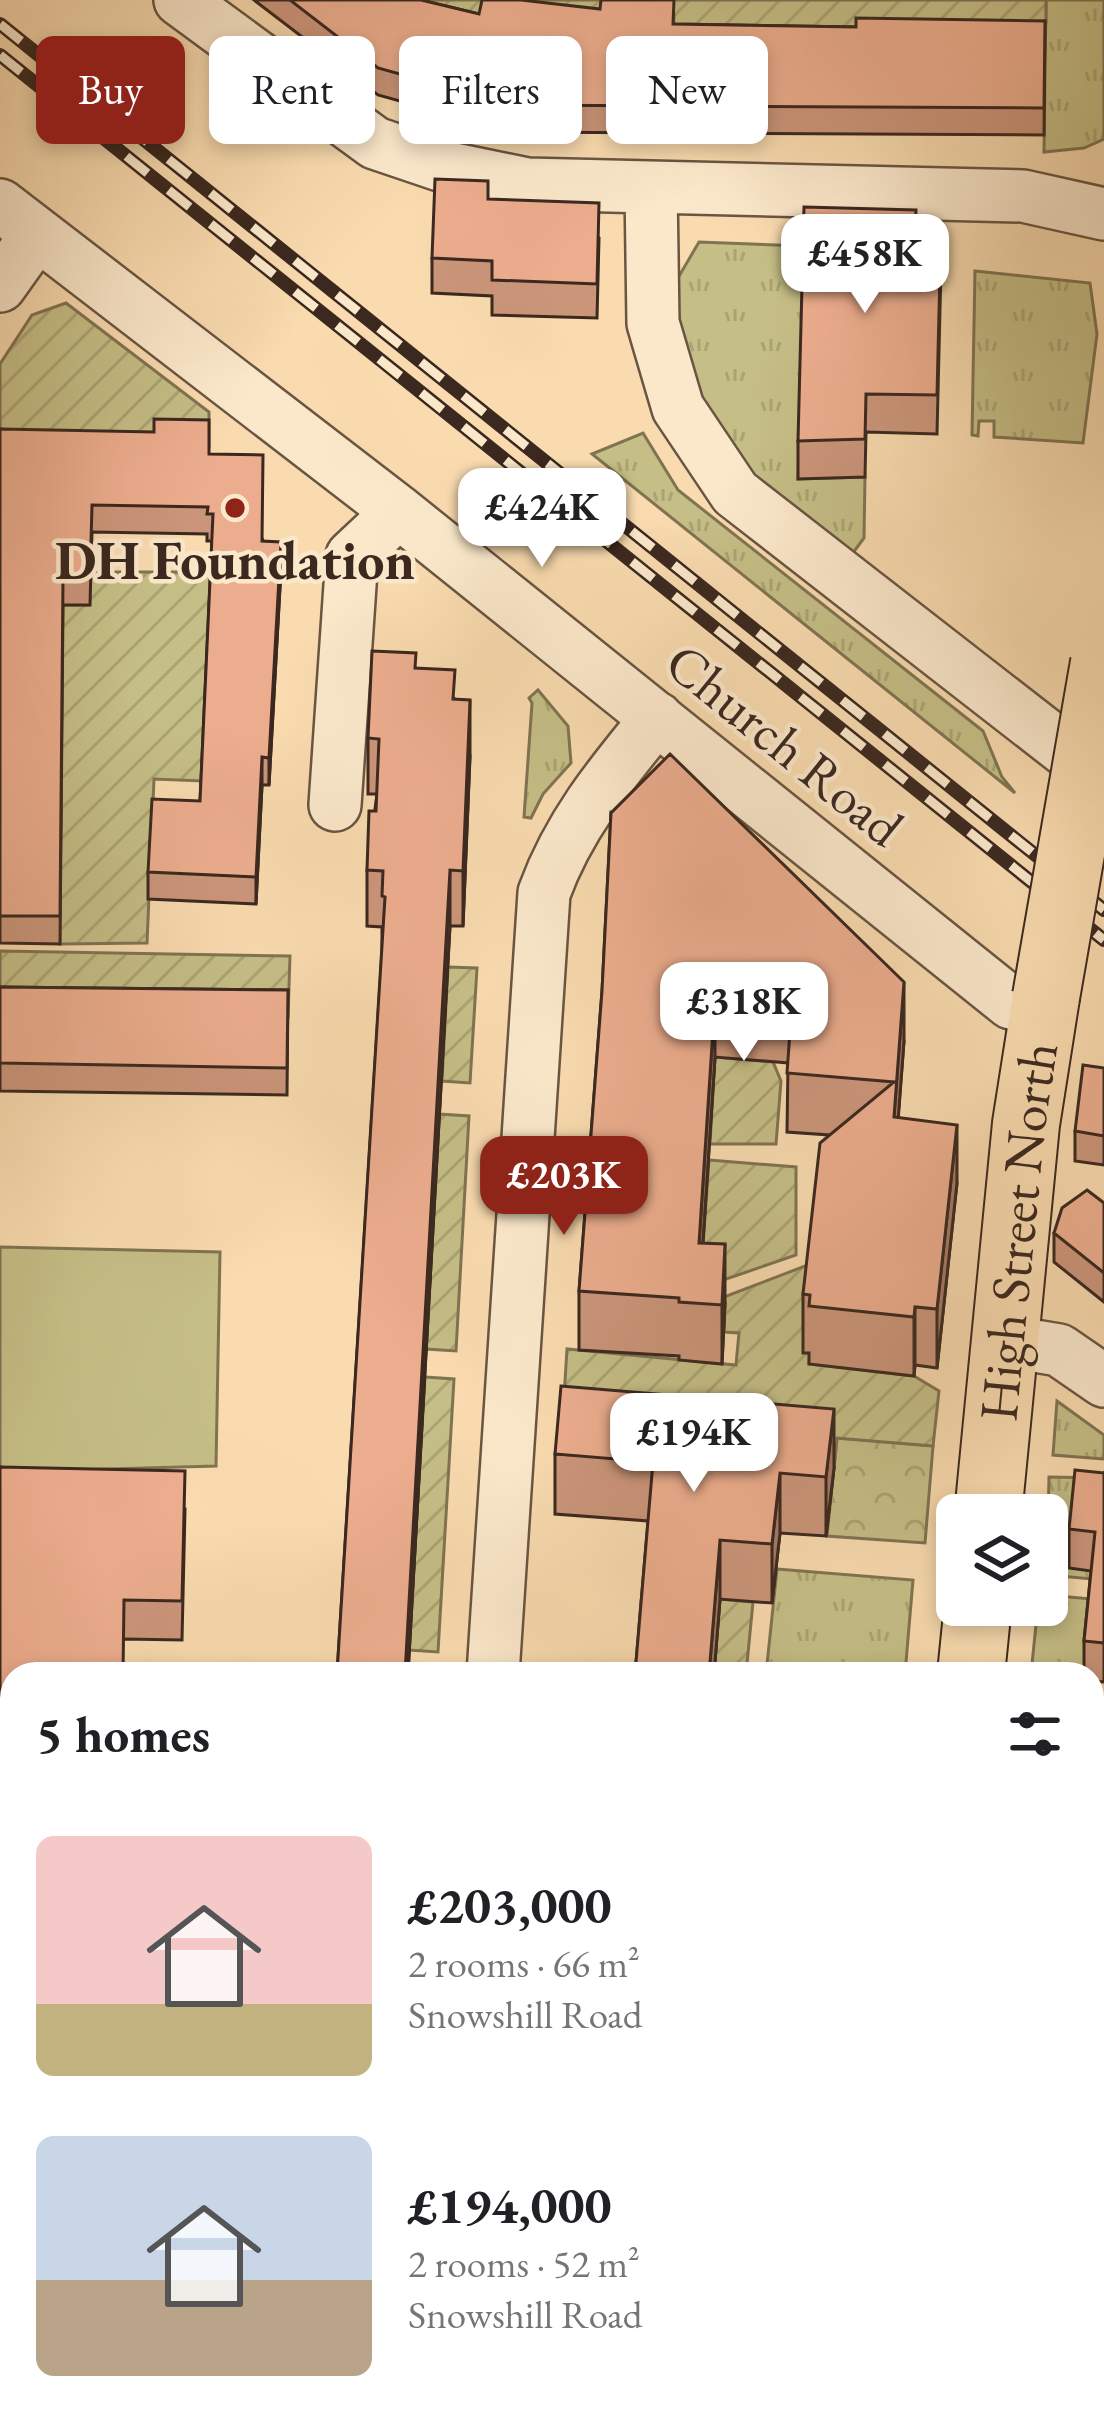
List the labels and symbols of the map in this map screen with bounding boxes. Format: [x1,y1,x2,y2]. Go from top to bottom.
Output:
pin: £458K [781,214,949,316]
pin: £424K [458,468,626,570]
marker: DH Foundation [222,495,248,521]
place label: DH Foundation [55,525,415,595]
street label: Church Road [652,627,919,862]
pin: £318K [660,962,828,1064]
street label: High Street North [962,1037,1073,1424]
pin: £203K [480,1136,648,1238]
pin: £194K [610,1393,778,1495]

